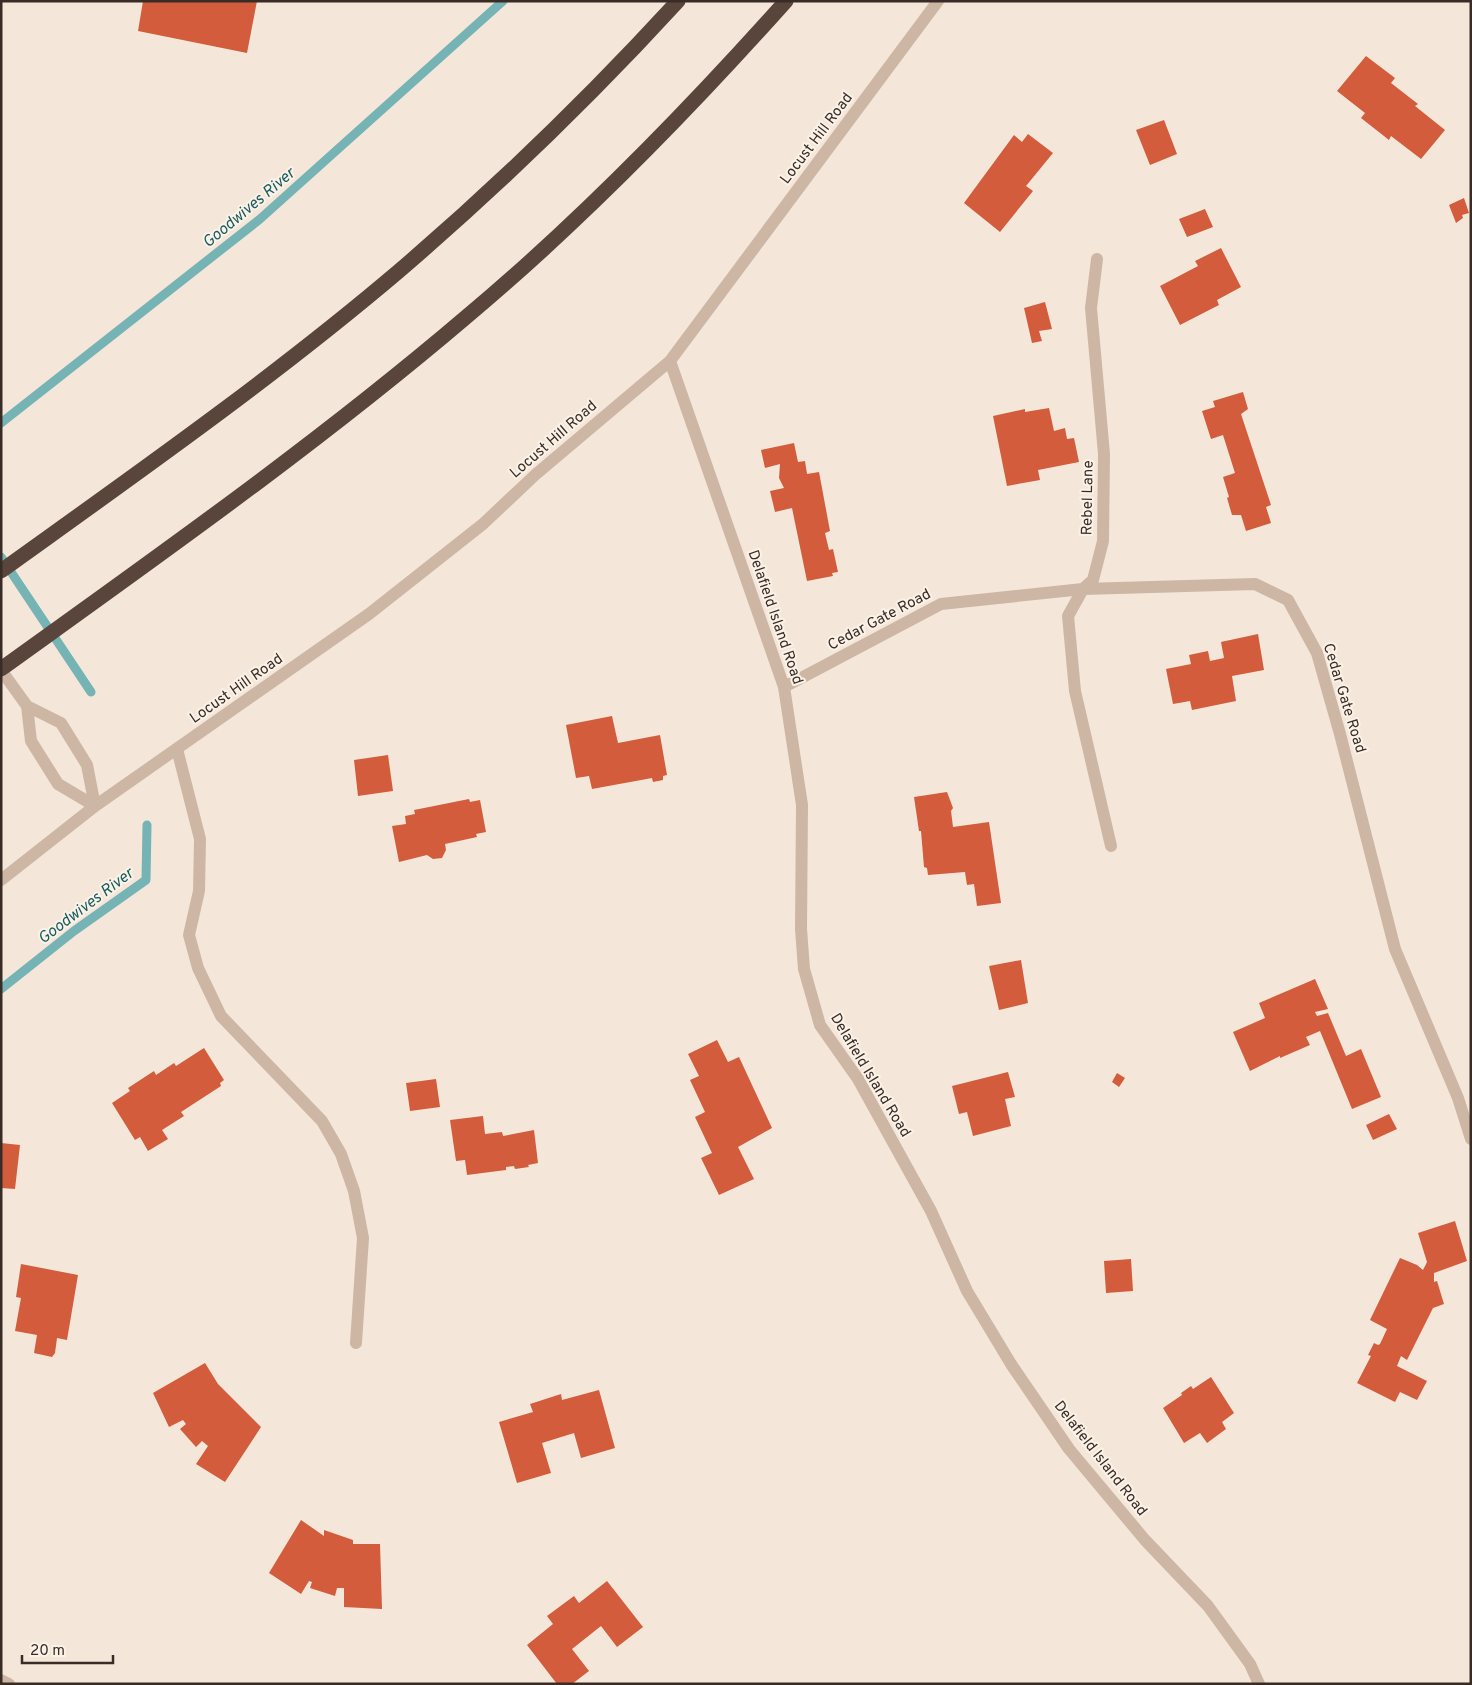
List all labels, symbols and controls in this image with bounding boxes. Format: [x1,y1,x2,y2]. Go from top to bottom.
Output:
street label: Locust Hill Road [777,90,858,188]
water label: Goodwives River [199,163,301,253]
street label: Locust Hill Road [507,397,601,483]
street label: Rebel Lane [1078,460,1099,536]
street label: Delafield Island Road [743,548,807,687]
street label: Cedar Gate Road [825,585,934,655]
street label: Cedar Gate Road [1318,641,1369,756]
street label: Locust Hill Road [187,650,287,728]
water label: Goodwives River [35,863,139,949]
street label: Delafield Island Road [825,1010,914,1141]
street label: Delafield Island Road [1049,1397,1151,1520]
scale bar [22,1632,114,1664]
text: 20 m [30,1642,65,1661]

